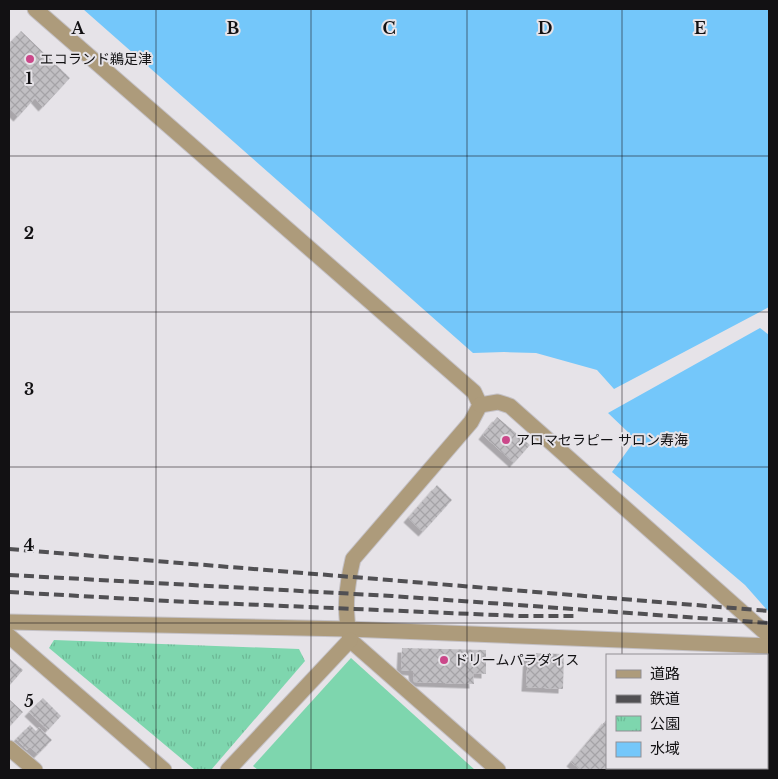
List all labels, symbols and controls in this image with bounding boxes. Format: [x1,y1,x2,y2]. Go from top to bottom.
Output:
text: A [71,18,86,38]
text: B [227,18,240,38]
text: C [382,18,396,38]
text: D [538,18,552,38]
text: E [694,18,706,38]
place label: エコランド鵜足津 [40,50,152,68]
marker: エコランド鵜足津 [24,53,36,65]
text: 1 [26,68,33,88]
text: 2 [24,223,34,243]
text: 3 [24,379,34,399]
place label: アロマセラピー サロン寿海 [516,431,688,449]
marker: アロマセラピー サロン寿海 [500,434,512,446]
text: 4 [24,535,34,555]
place label: ドリームパラダイス [454,651,579,669]
marker: ドリームパラダイス [438,654,450,666]
legend [606,654,768,769]
text: 道路 [650,664,680,683]
text: 鉄道 [650,689,680,708]
text: 5 [24,691,34,711]
text: 公園 [650,714,680,733]
text: 水域 [650,739,680,758]

